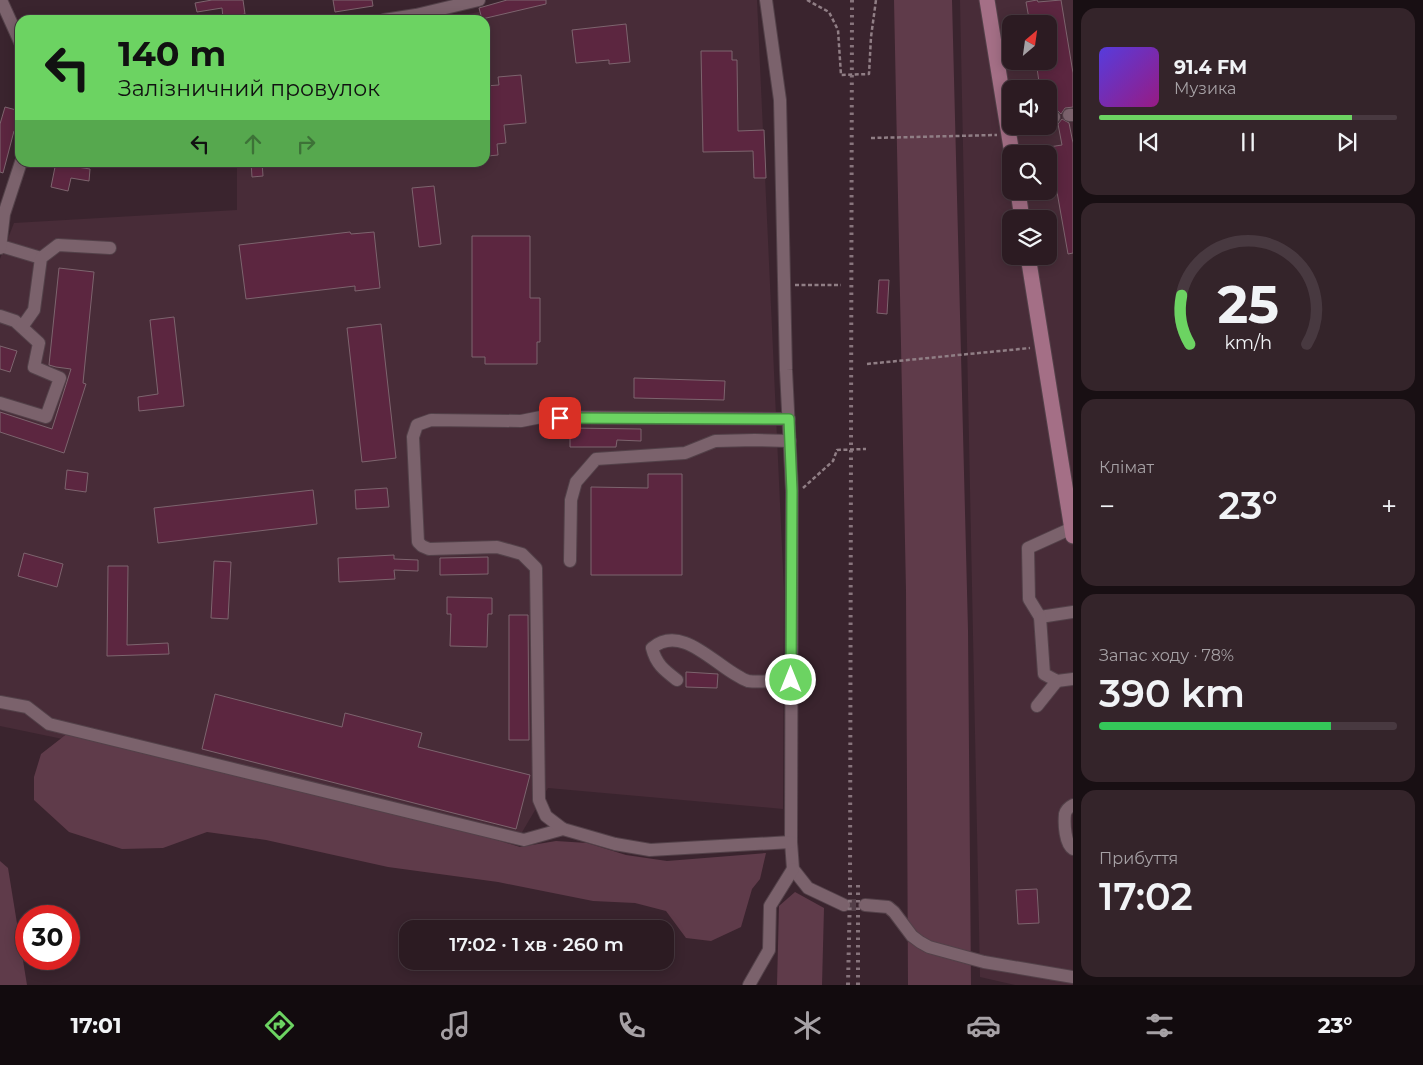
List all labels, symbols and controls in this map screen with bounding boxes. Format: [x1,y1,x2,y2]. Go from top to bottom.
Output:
north arrow [1002,15,1058,70]
map controls [1002,15,1057,265]
text: 140 m [118,32,226,75]
icon: left [35,35,100,100]
text: 91.4 FM [1174,56,1247,79]
text: Залізничний провулок [118,75,380,102]
text: Музика [1174,79,1236,98]
button: sound [1002,80,1057,135]
icon: previous [1135,128,1163,156]
icon: pause [1234,128,1262,156]
icon: next [1333,128,1361,156]
icon: left [186,130,214,158]
icon: ahead [239,130,267,158]
icon: right [292,130,320,158]
button: search [1002,145,1057,200]
button: layers [1002,210,1057,265]
text: 25 [1217,273,1279,336]
text: km/h [1224,332,1272,353]
pin [539,397,581,439]
icon: arrive [546,404,574,432]
text: Клімат [1099,458,1154,477]
text: 23° [1218,482,1278,529]
text: − [1099,489,1115,523]
text: + [1381,489,1397,523]
text: Запас ходу · 78% [1099,646,1234,665]
position arrow [764,653,816,705]
text: 390 km [1099,670,1245,717]
text: Прибуття [1099,849,1178,868]
text: 17:02 [1099,873,1193,920]
speed limit sign: 30 [15,905,80,970]
text: 17:02 · 1 хв · 260 m [449,933,624,956]
icon: directions [262,1008,297,1043]
icon: music [438,1008,473,1043]
icon: phone [614,1008,649,1043]
icon: climate [790,1008,825,1043]
icon: car [966,1008,1001,1043]
icon: filters [1142,1008,1177,1043]
text: 17:01 [70,1012,122,1039]
text: 23° [1318,1012,1353,1039]

